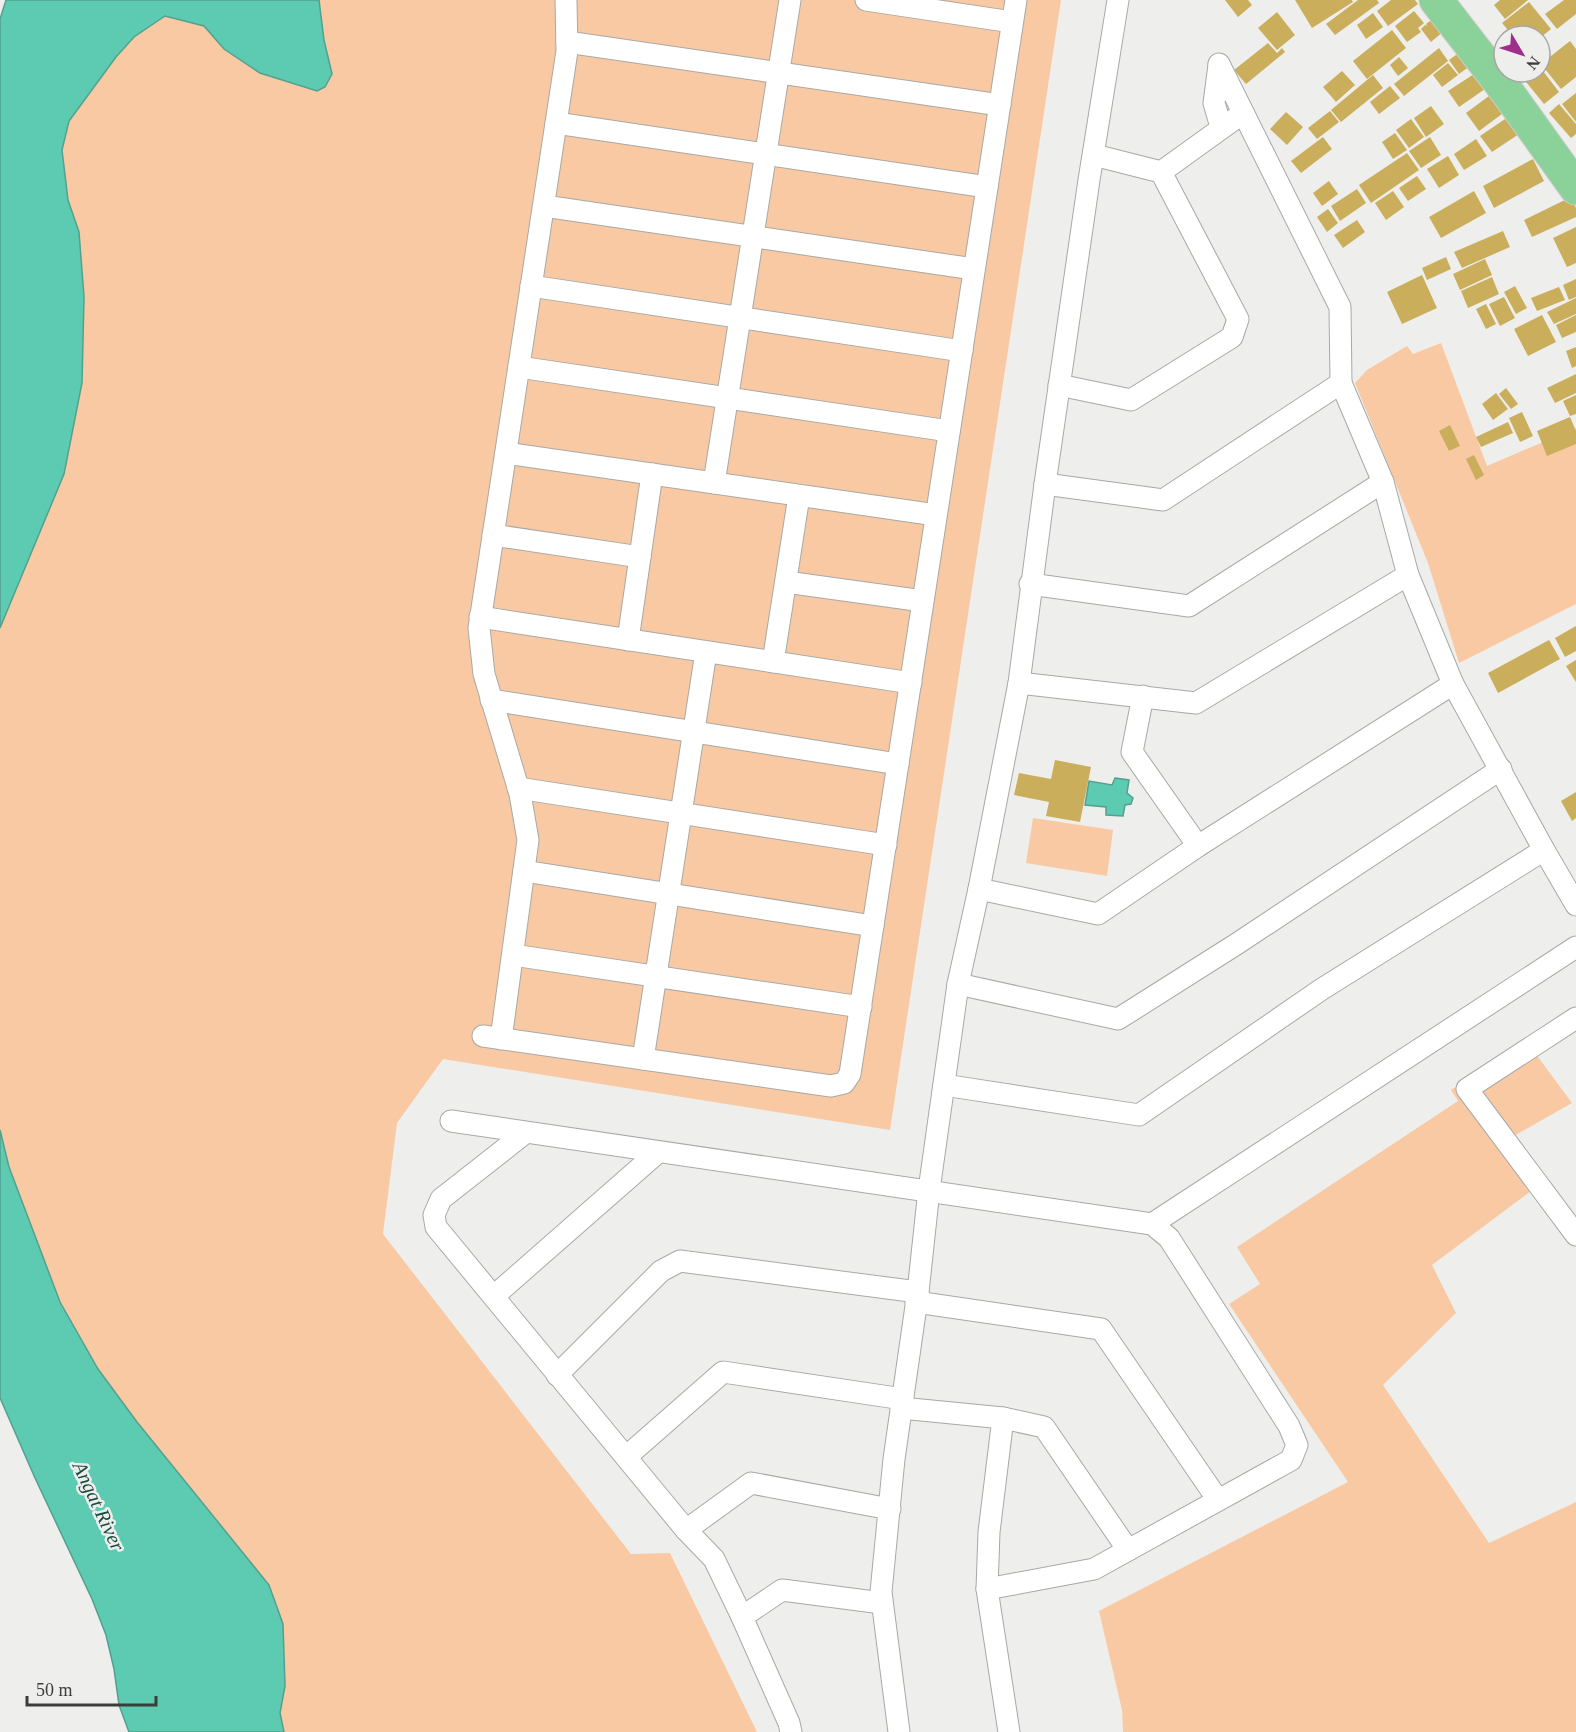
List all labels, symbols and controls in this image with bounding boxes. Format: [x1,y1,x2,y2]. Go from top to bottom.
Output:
north arrow [1492,24,1552,84]
text: N [1523,53,1544,73]
water label: Angat River [67,1456,129,1555]
scale bar [27,1669,156,1707]
text: 50 m [36,1680,73,1700]

